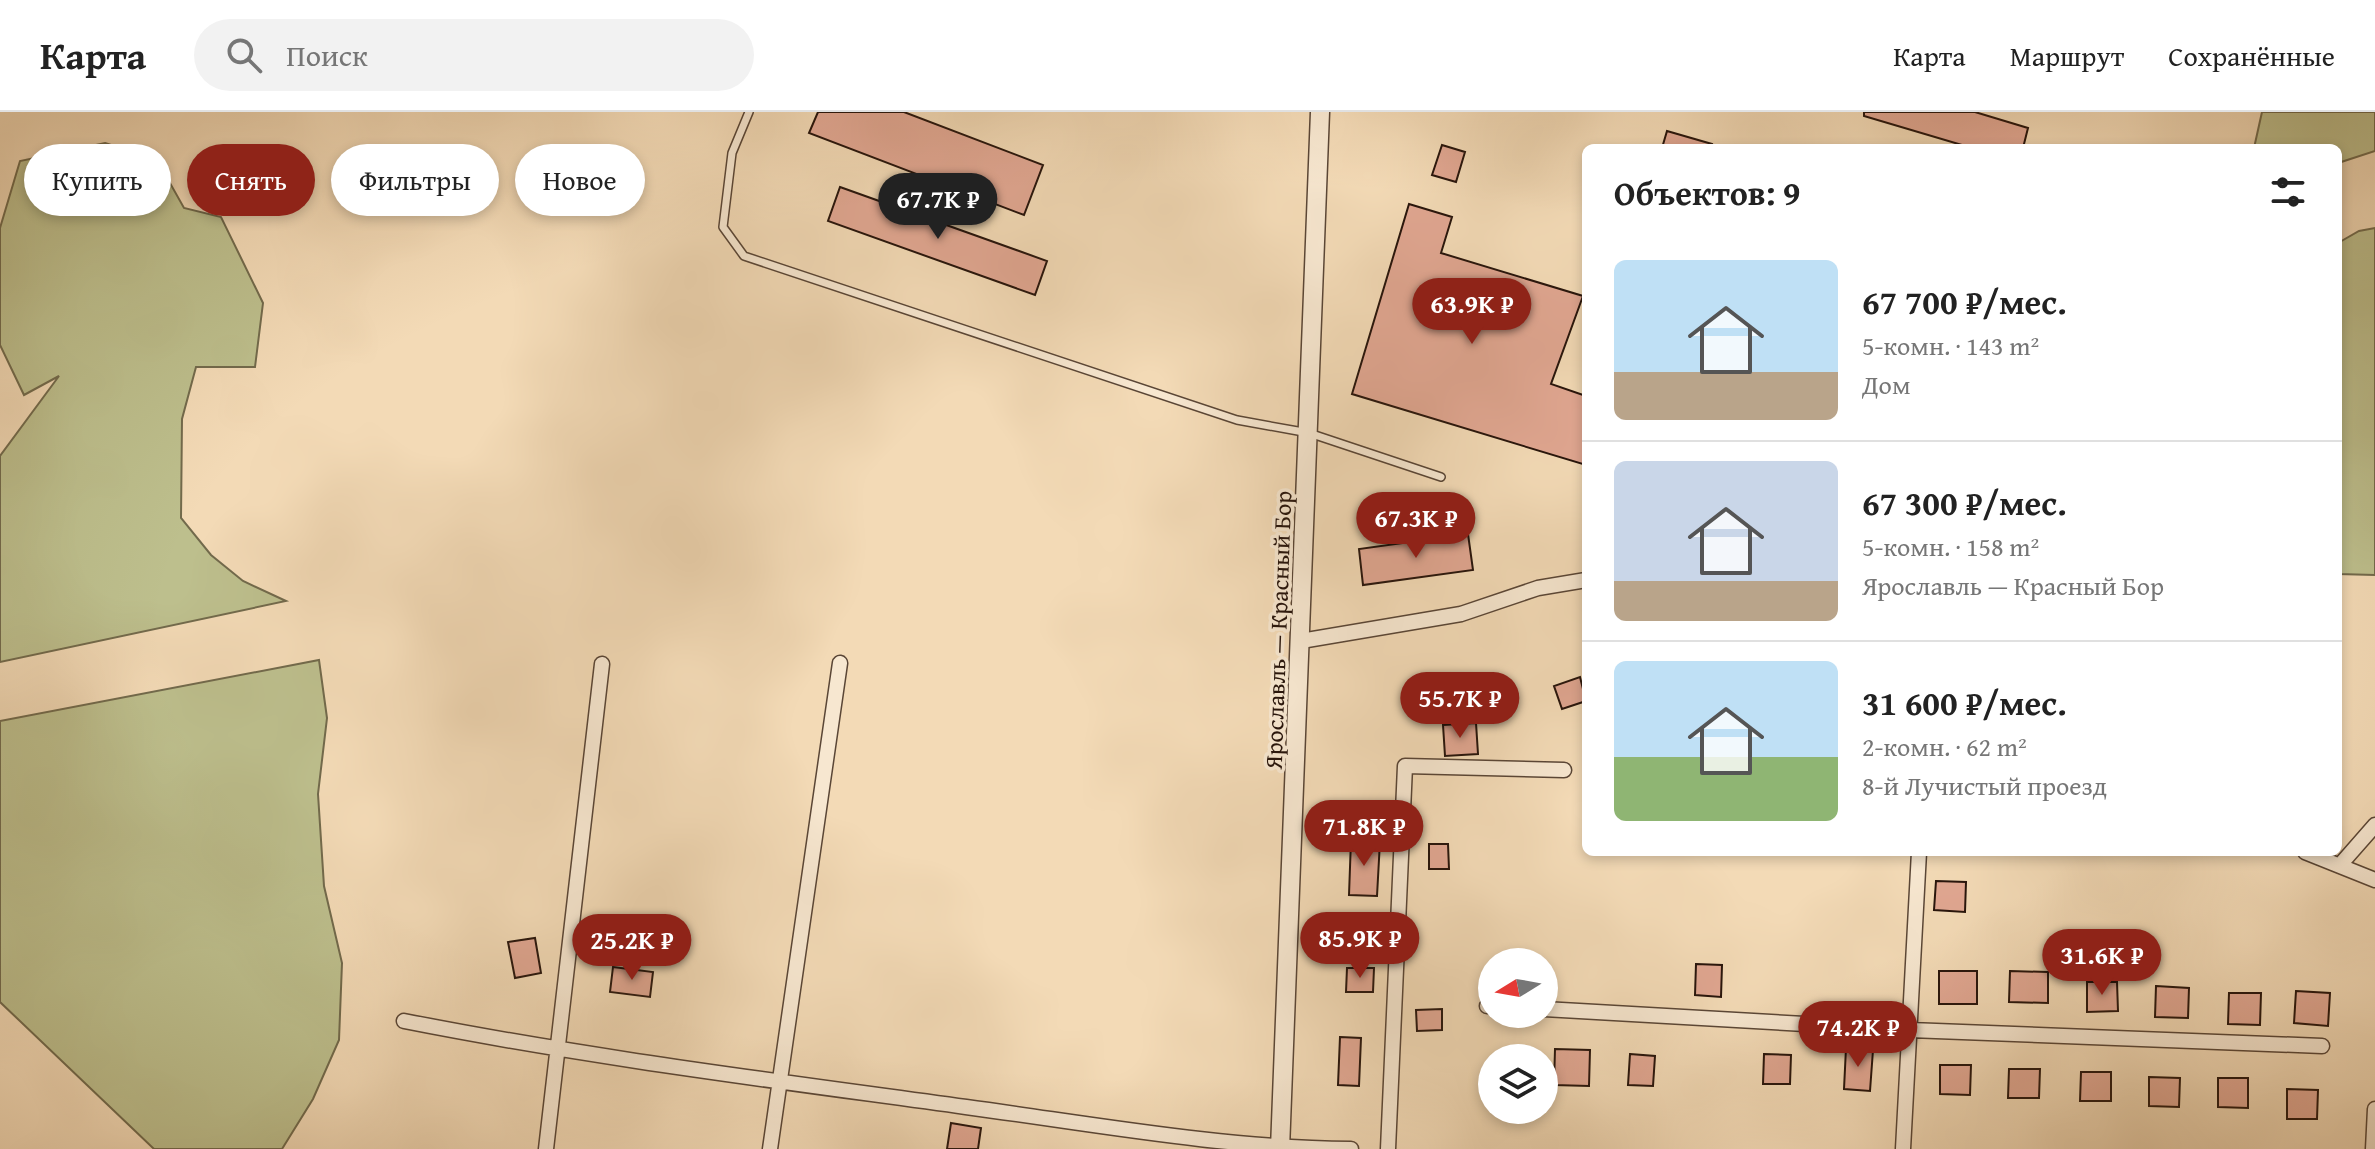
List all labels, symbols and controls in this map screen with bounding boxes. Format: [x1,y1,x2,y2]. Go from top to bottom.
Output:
search box [194,19,754,91]
text: Карта [40,27,146,83]
icon: search [222,33,266,77]
text: Поиск [286,33,368,77]
text: Карта [1893,35,1966,76]
text: Маршрут [2010,35,2124,76]
text: Сохранённые [2168,35,2335,76]
chip: Купить [24,144,171,216]
chip: Снять [187,144,315,216]
chip: Фильтры [331,144,499,216]
chip: Новое [515,144,645,216]
text: Объектов: 9 [1614,168,1800,217]
icon: filters [2266,170,2310,214]
pin: 67.7K ₽ [864,173,1012,241]
text: 67.7K ₽ [896,179,980,218]
text: 67 700 ₽/мес. [1862,277,2067,326]
pin: 63.9K ₽ [1398,278,1546,346]
text: 63.9K ₽ [1430,284,1514,323]
icon: home [1678,292,1774,388]
text: 5-комн. · 143 m² [1862,326,2039,365]
text: Дом [1862,365,1910,404]
text: 67 300 ₽/мес. [1862,478,2067,527]
street label: Ярославль — Красный Бор [1256,490,1300,771]
pin: 67.3K ₽ [1342,492,1490,560]
icon: home [1678,493,1774,589]
text: 67.3K ₽ [1374,498,1458,537]
text: 5-комн. · 158 m² [1862,527,2039,566]
text: Ярославль — Красный Бор [1862,566,2164,605]
pin: 55.7K ₽ [1386,672,1534,740]
text: 55.7K ₽ [1418,678,1502,717]
text: 31 600 ₽/мес. [1862,678,2067,727]
icon: home [1678,693,1774,789]
text: 2-комн. · 62 m² [1862,727,2027,766]
text: 8-й Лучистый проезд [1862,766,2107,805]
pin: 71.8K ₽ [1290,800,1438,868]
text: 71.8K ₽ [1322,806,1406,845]
pin: 85.9K ₽ [1286,912,1434,980]
pin: 25.2K ₽ [558,914,706,982]
text: 85.9K ₽ [1318,918,1402,957]
text: 25.2K ₽ [590,920,674,959]
pin: 31.6K ₽ [2028,929,2176,997]
text: 31.6K ₽ [2060,935,2144,974]
north arrow [1478,948,1558,1028]
map controls [1478,948,1558,1124]
pin: 74.2K ₽ [1784,1001,1932,1069]
text: 74.2K ₽ [1816,1007,1900,1046]
button: layers [1478,1044,1558,1124]

